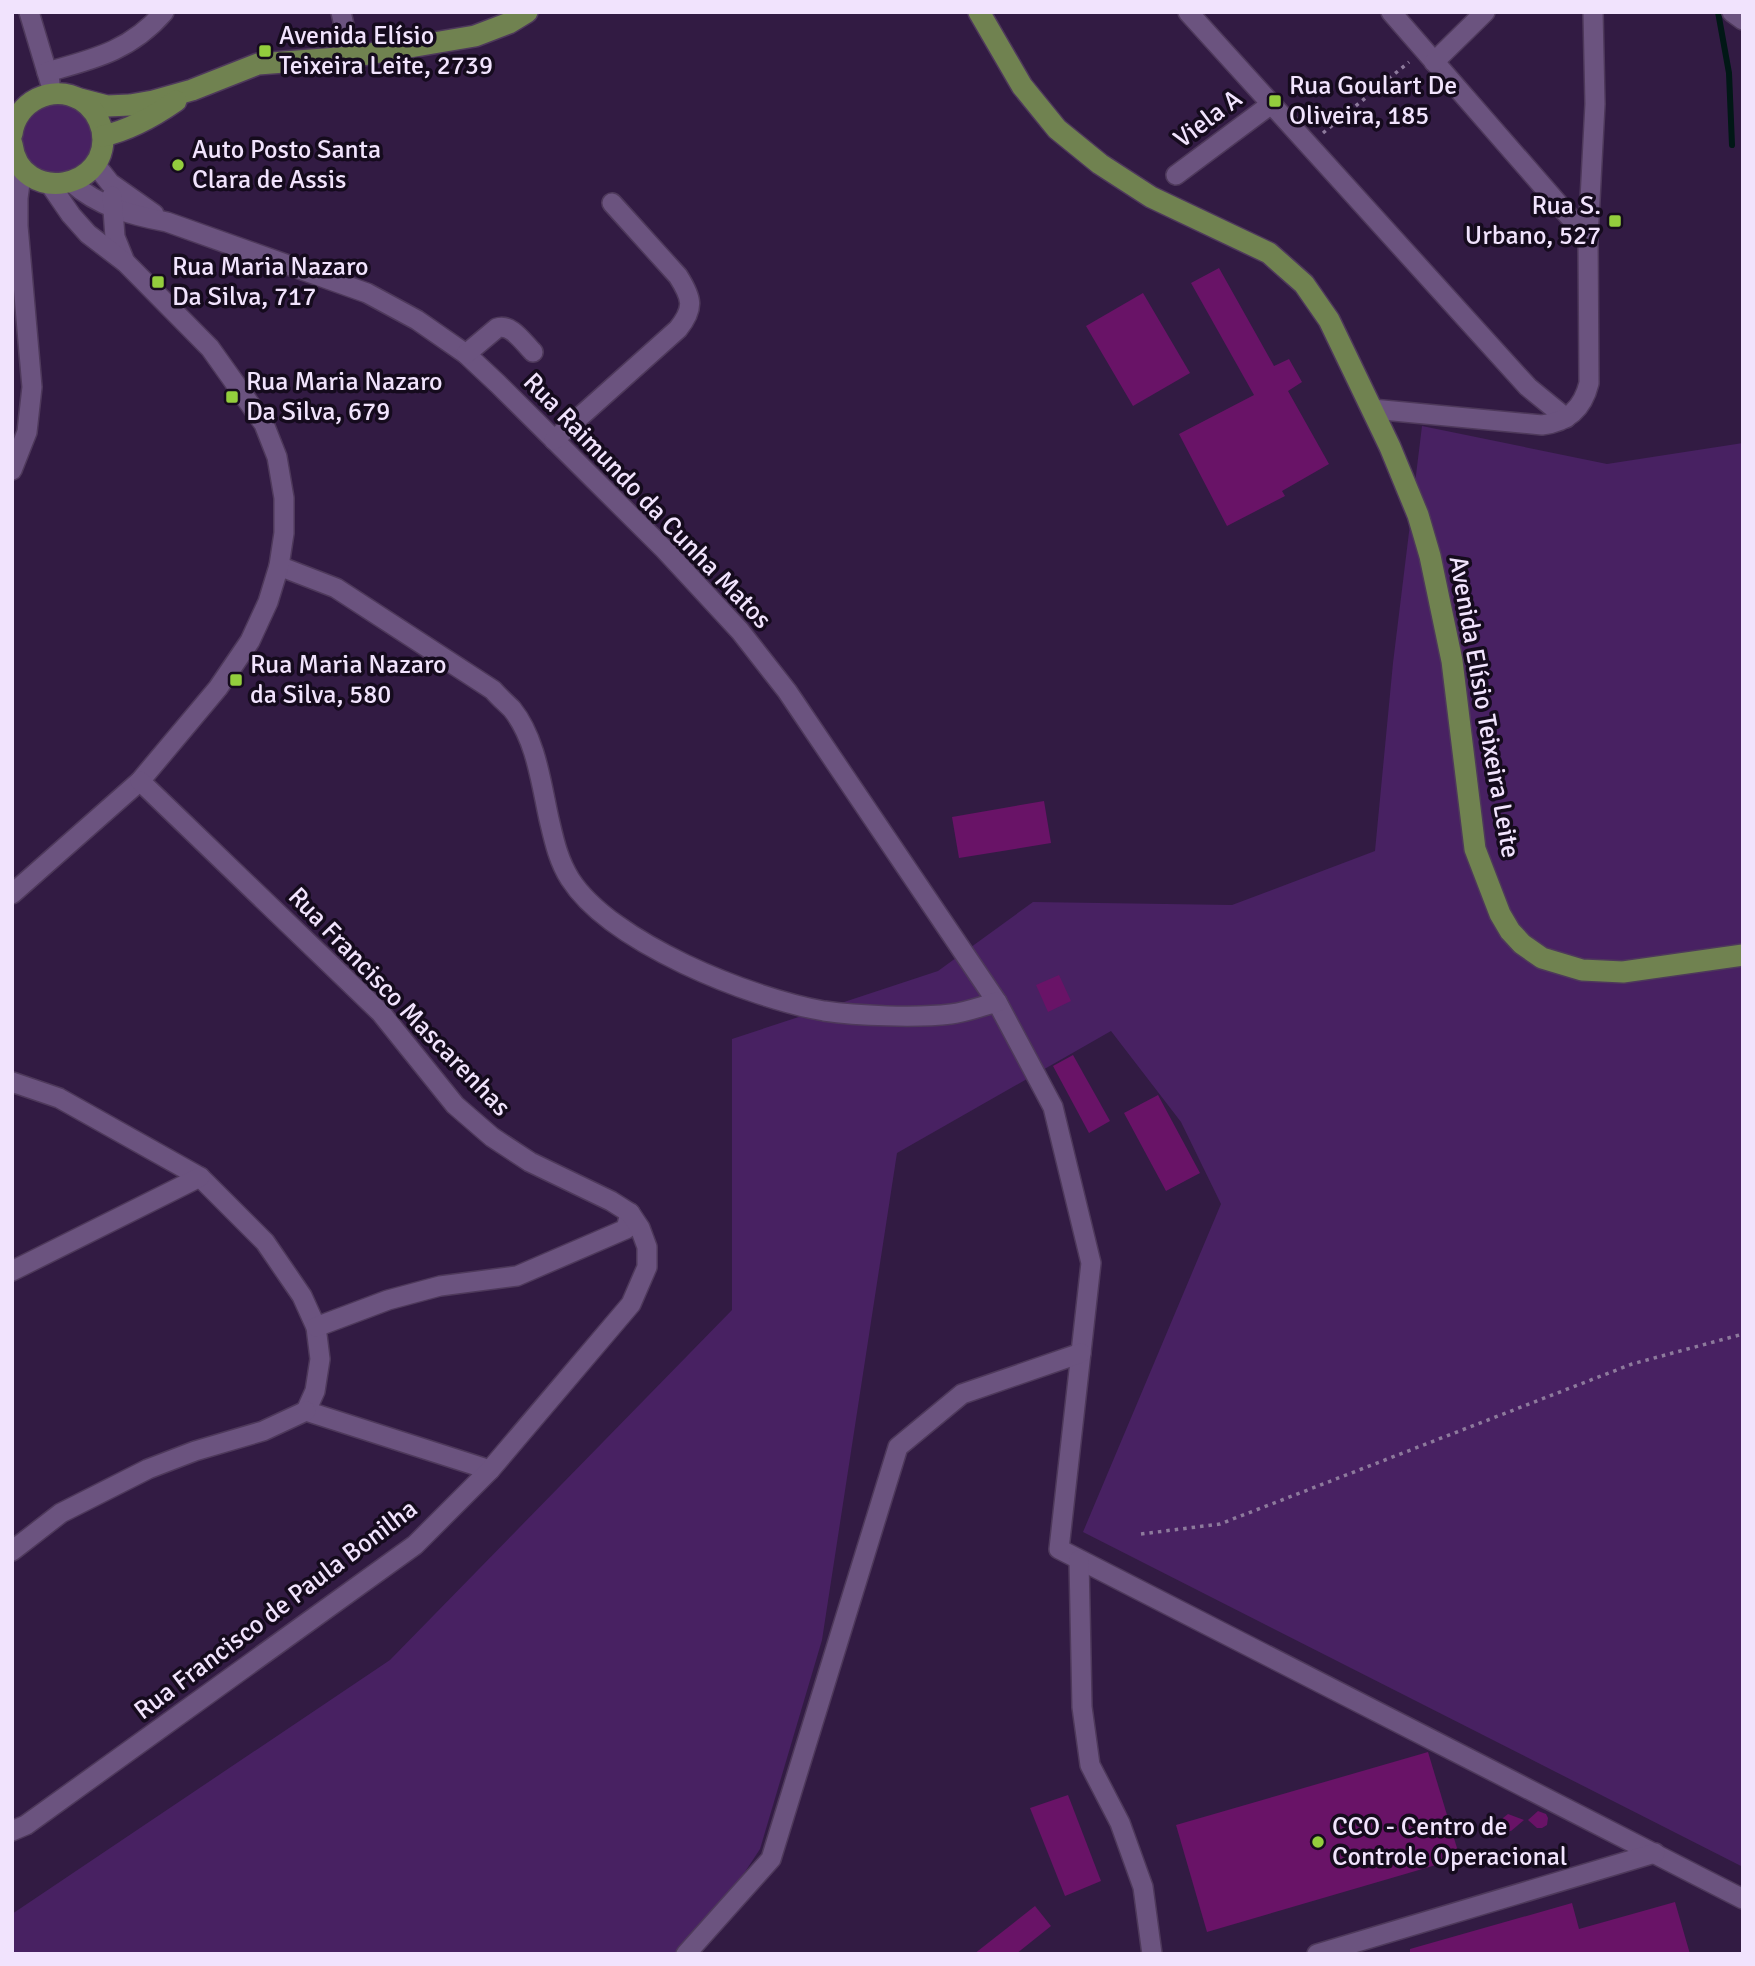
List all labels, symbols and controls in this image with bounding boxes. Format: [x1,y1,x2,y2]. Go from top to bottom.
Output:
place label: Avenida Elísio Teixeira Leite, 2739 [279,20,493,82]
marker: Avenida Elísio Teixeira Leite, 2739 [257,43,273,59]
place label: Rua Goulart De Oliveira, 185 [1289,70,1457,132]
street label: Viela A [1167,83,1249,155]
marker: Rua Goulart De Oliveira, 185 [1267,93,1283,109]
place label: Auto Posto Santa Clara de Assis [192,134,381,196]
marker: Auto Posto Santa Clara de Assis [170,157,186,173]
place label: Rua S. Urbano, 527 [1465,190,1601,252]
marker: Rua S. Urbano, 527 [1607,213,1623,229]
place label: Rua Maria Nazaro Da Silva, 717 [172,251,369,313]
marker: Rua Maria Nazaro Da Silva, 717 [150,274,166,290]
place label: Rua Maria Nazaro Da Silva, 679 [246,366,443,428]
street label: Rua Raimundo da Cunha Matos [516,366,778,636]
marker: Rua Maria Nazaro Da Silva, 679 [224,389,240,405]
street label: Avenida Elísio Teixeira Leite [1442,554,1526,860]
place label: Rua Maria Nazaro da Silva, 580 [250,649,447,711]
marker: Rua Maria Nazaro da Silva, 580 [228,672,244,688]
street label: Rua Francisco Mascarenhas [281,881,517,1123]
street label: Rua Francisco de Paula Bonilha [128,1493,424,1727]
place label: CCO - Centro de Controle Operacional [1332,1811,1567,1873]
marker: CCO - Centro de Controle Operacional [1310,1834,1326,1850]

